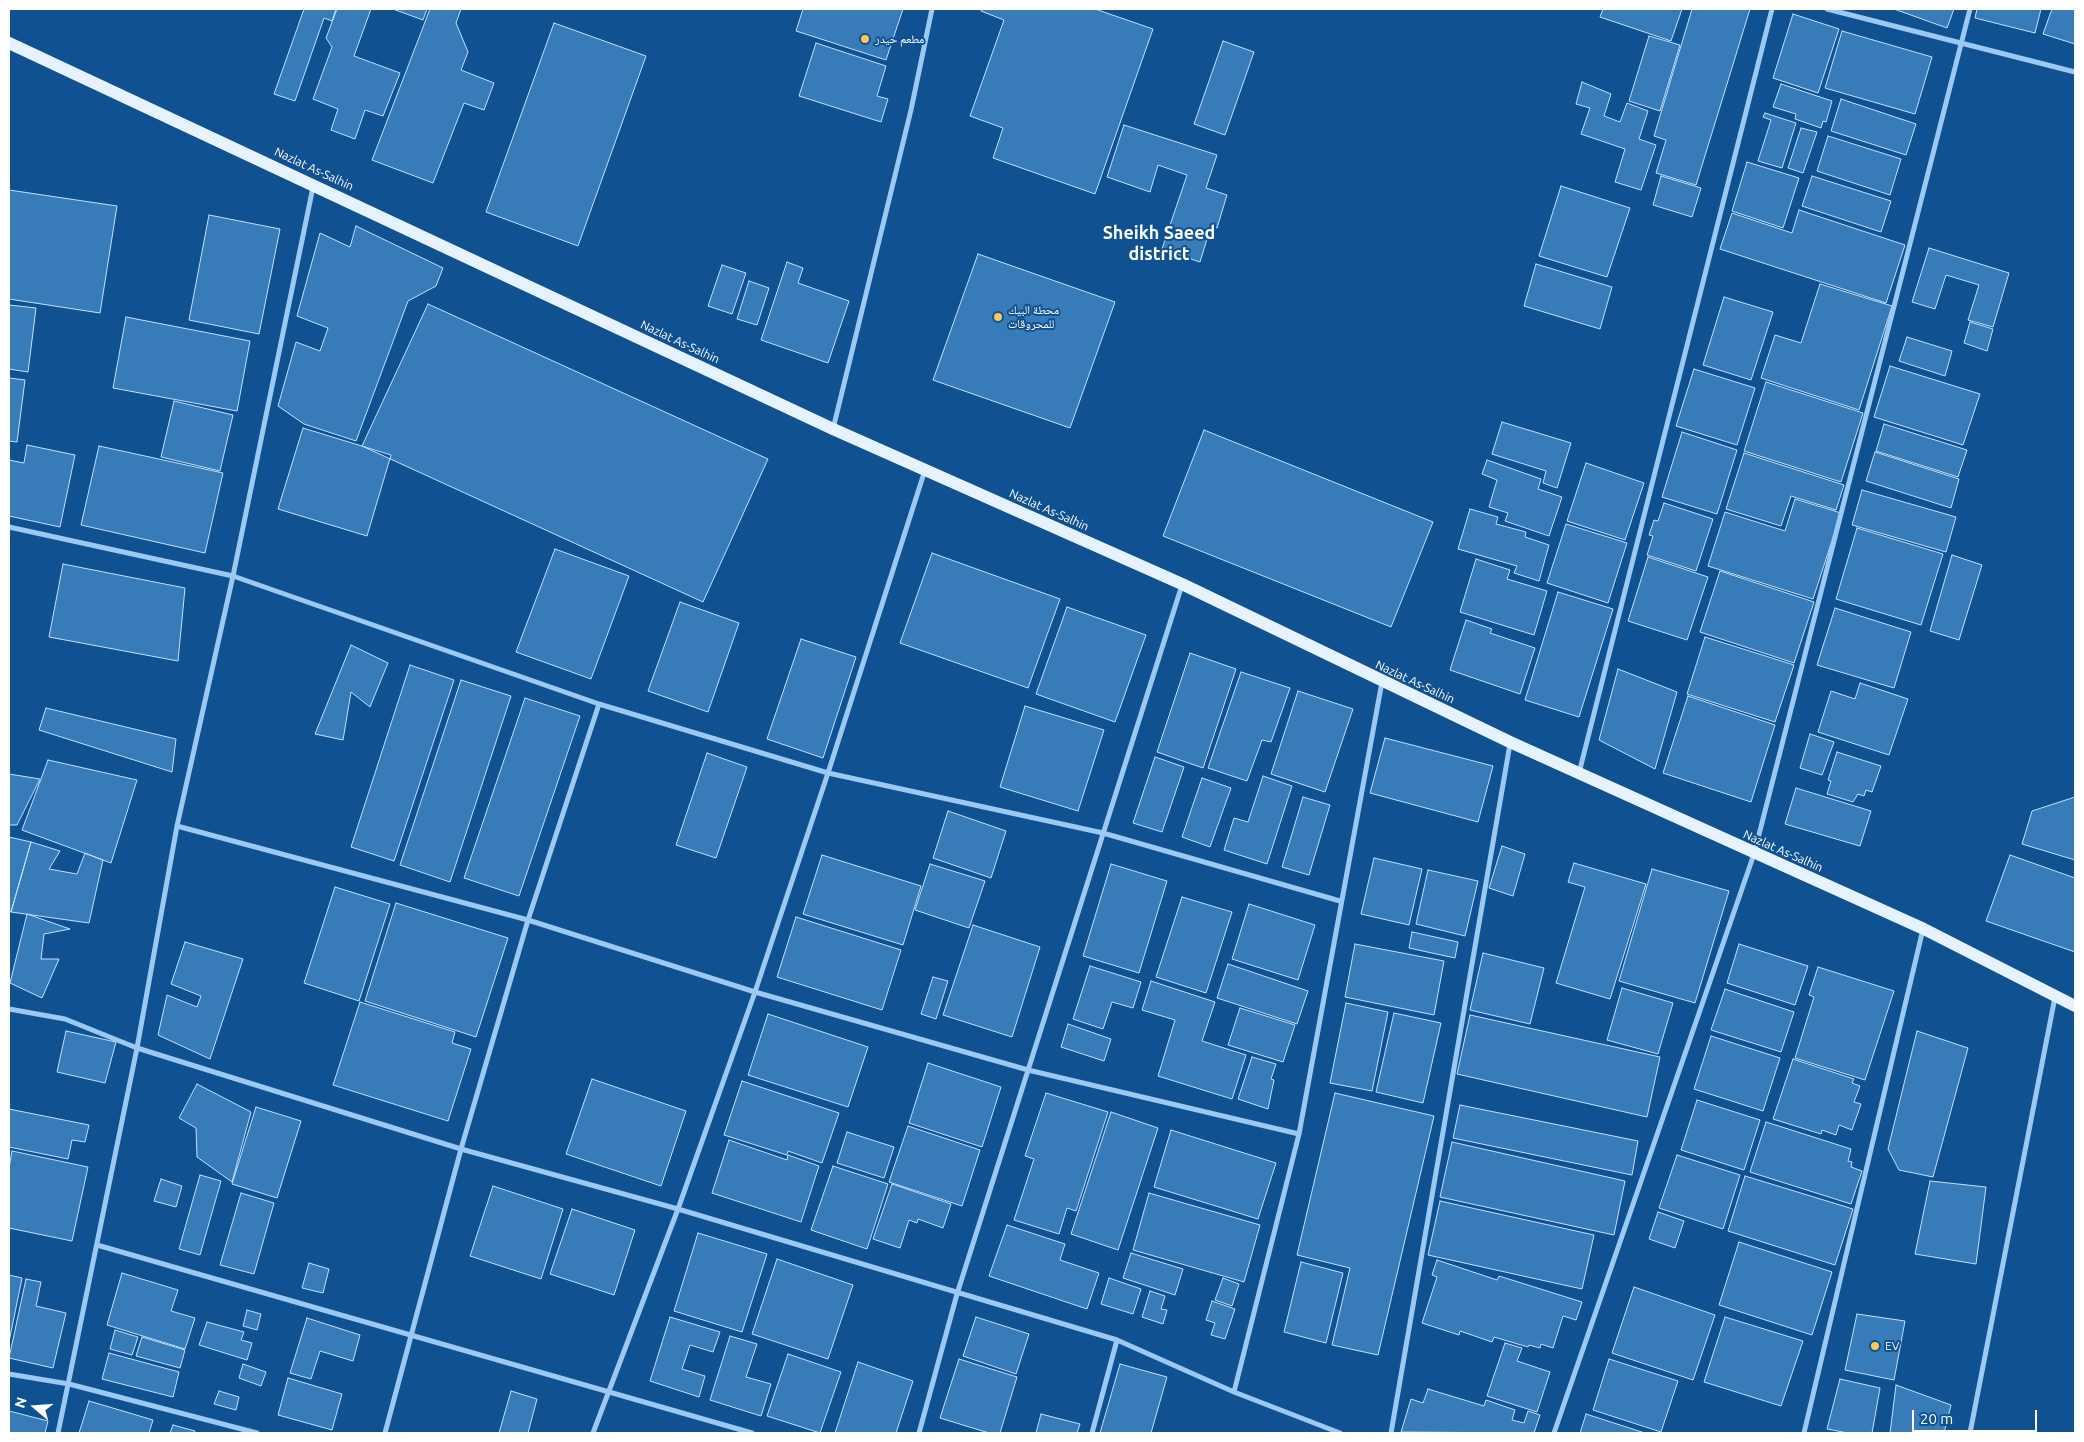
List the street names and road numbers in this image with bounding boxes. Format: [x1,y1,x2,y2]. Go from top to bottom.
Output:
street label: Nazlat As-Salhin [272,144,356,194]
street label: Nazlat As-Salhin [638,317,722,367]
street label: Nazlat As-Salhin [1007,486,1091,534]
street label: Nazlat As-Salhin [1373,657,1457,707]
street label: Nazlat As-Salhin [1741,827,1825,875]

